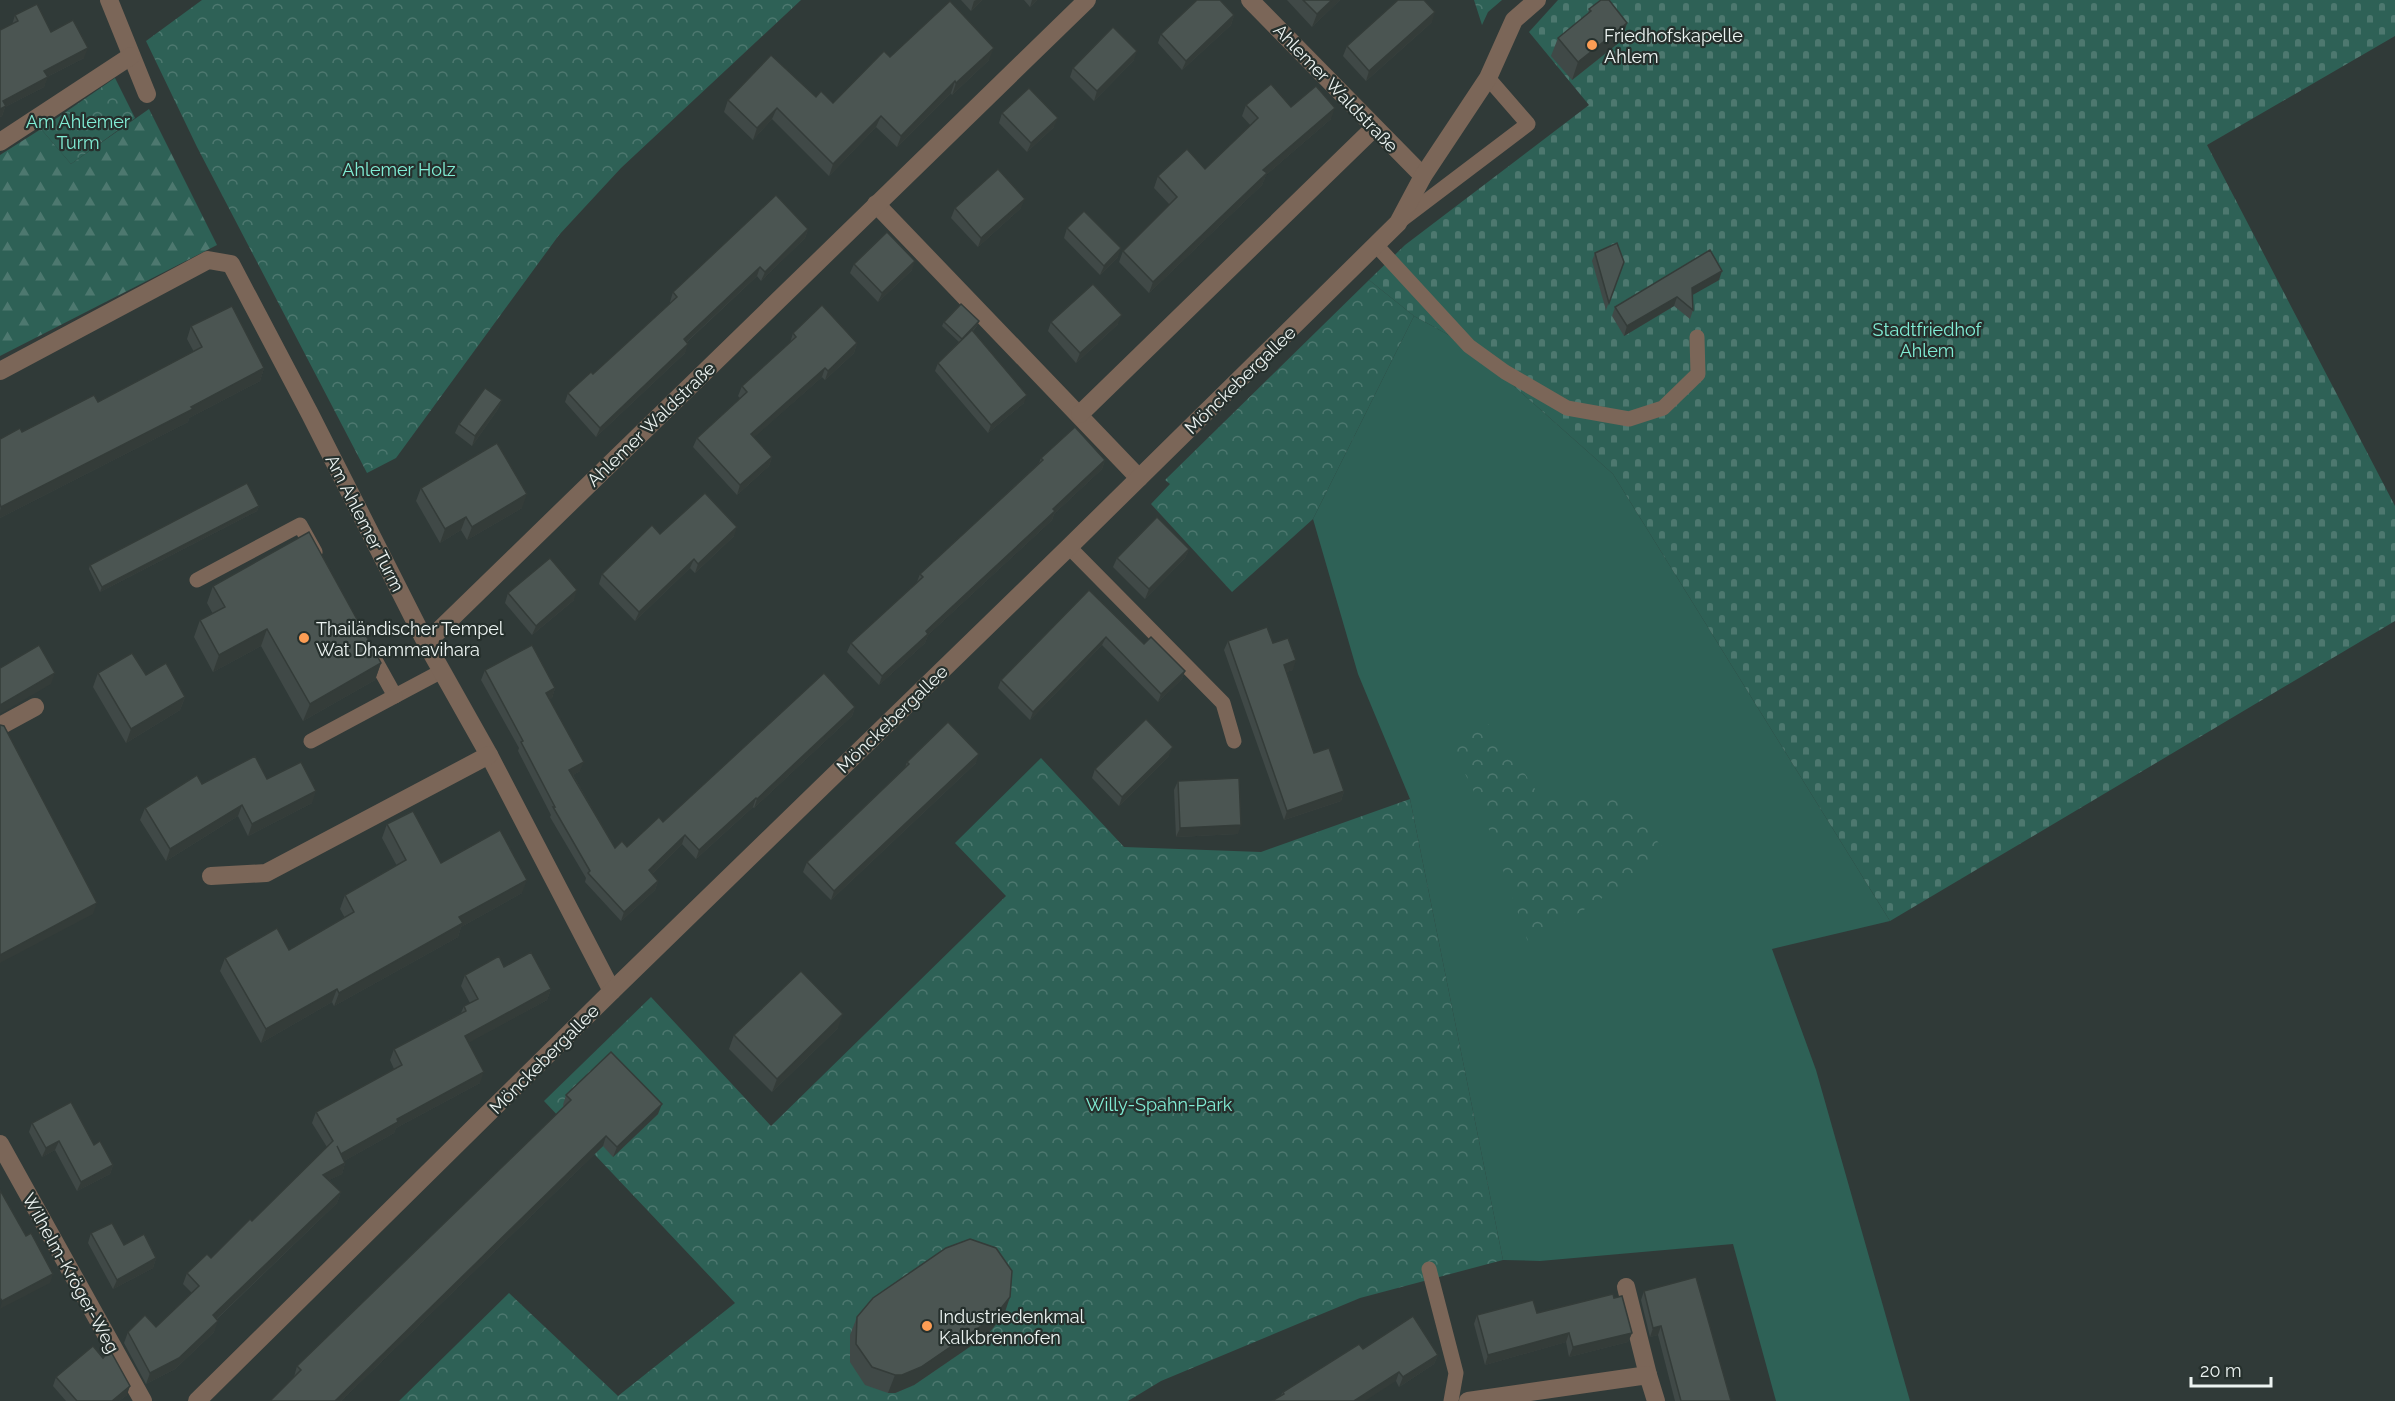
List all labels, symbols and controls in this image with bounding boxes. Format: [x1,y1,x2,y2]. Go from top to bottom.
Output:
street label: Ahlemer Waldstraße [1269,19,1403,157]
place label: Friedhofskapelle Ahlem [1604,25,1743,67]
marker: Friedhofskapelle Ahlem [1585,38,1599,52]
park label: Am Ahlemer Turm [26,111,131,153]
park label: Ahlemer Holz [342,159,456,180]
park label: Stadtfriedhof Ahlem [1873,319,1982,361]
street label: Mönckebergallee [1180,321,1300,438]
street label: Ahlemer Waldstraße [582,357,720,491]
street label: Am Ahlemer Turm [321,451,409,595]
place label: Thailändischer Tempel Wat Dhammavihara [316,618,504,660]
marker: Thailändischer Tempel Wat Dhammavihara [297,631,311,645]
street label: Mönckebergallee [832,660,952,777]
street label: Mönckebergallee [485,1000,603,1118]
park label: Willy-Spahn-Park [1086,1094,1233,1115]
street label: Wilhelm-Kröger-Weg [18,1189,124,1357]
place label: Industriedenkmal Kalkbrennofen [939,1306,1085,1348]
marker: Industriedenkmal Kalkbrennofen [920,1319,934,1333]
scale bar [2191,1350,2270,1388]
text: 20 m [2200,1360,2242,1381]

